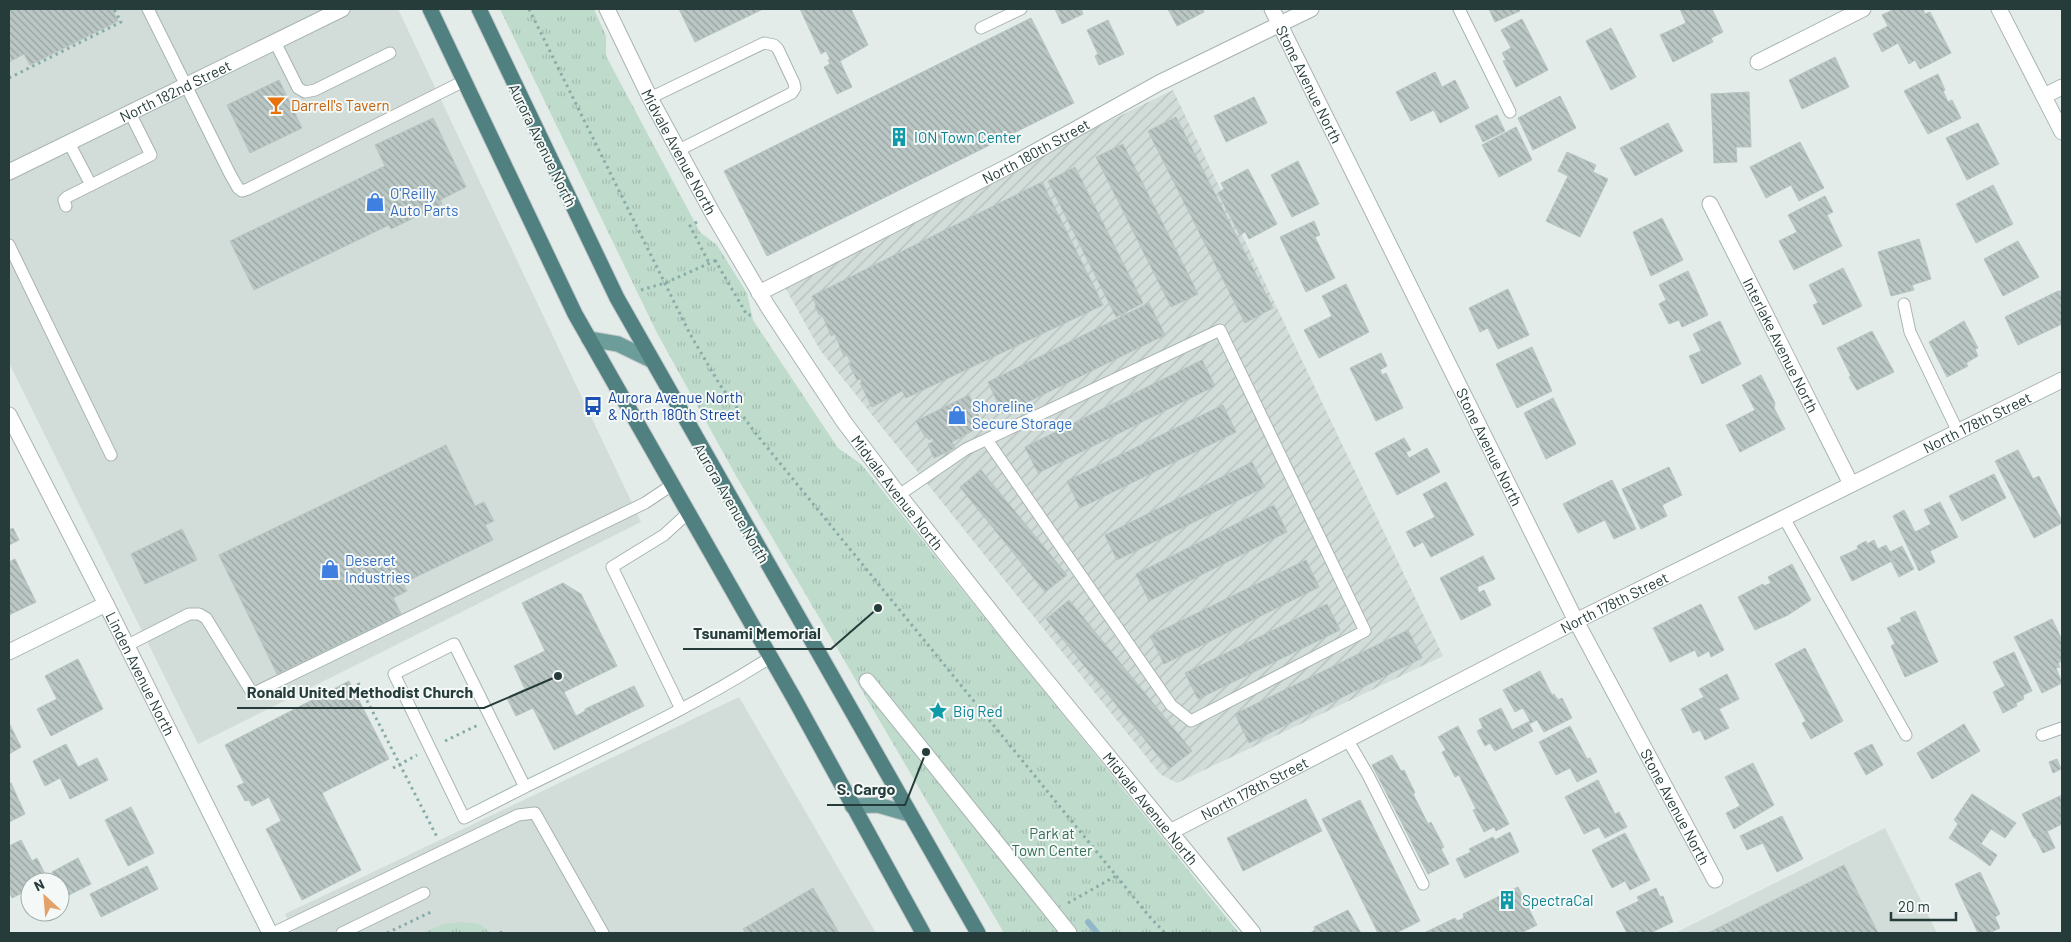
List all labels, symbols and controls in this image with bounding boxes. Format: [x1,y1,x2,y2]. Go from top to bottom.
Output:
street label: Stone Avenue North [1273,22,1346,146]
street label: North 182nd Street [116,56,234,126]
street label: Aurora Avenue North [505,80,581,210]
street label: Midvale Avenue North [638,86,721,218]
bar icon: Darrell's Tavern [265,94,287,116]
place label: Darrell's Tavern [291,96,390,114]
street label: North 180th Street [979,114,1093,187]
building icon: ION Town Center [888,126,910,148]
place label: ION Town Center [914,128,1022,146]
place label: O'Reilly Auto Parts [390,184,458,219]
shop icon: O'Reilly Auto Parts [364,191,386,213]
street label: Interlake Avenue North [1740,275,1822,415]
street label: Stone Avenue North [1453,385,1526,509]
place label: Aurora Avenue North & North 180th Street [608,388,743,423]
street label: North 178th Street [1920,388,2034,457]
bus stop icon: Aurora Avenue North & North 180th Street [582,395,604,417]
place label: Shoreline Secure Storage [972,397,1072,432]
shop icon: Shoreline Secure Storage [946,404,968,426]
street label: Midvale Avenue North [848,431,948,553]
street label: Aurora Avenue North [690,440,774,566]
place label: Deseret Industries [345,551,410,586]
shop icon: Deseret Industries [319,558,341,580]
street label: North 178th Street [1557,568,1671,637]
street label: Linden Avenue North [102,609,179,738]
callout: Tsunami Memorial [683,618,831,649]
text: Tsunami Memorial [693,623,821,642]
callout: Ronald United Methodist Church [237,677,484,708]
text: Ronald United Methodist Church [247,682,473,701]
place icon: Big Red [927,700,949,722]
place label: Big Red [953,702,1003,720]
street label: Stone Avenue North [1637,745,1714,868]
street label: Midvale Avenue North [1099,748,1202,868]
street label: North 178th Street [1198,753,1311,823]
callout: S. Cargo [827,774,905,805]
text: S. Cargo [837,779,895,798]
park label: Park at Town Center [1011,824,1093,859]
north arrow [20,872,70,922]
text: N [31,875,47,895]
building icon: SpectraCal [1496,889,1518,911]
scale bar [1891,890,1956,922]
place label: SpectraCal [1522,891,1593,909]
text: 20 m [1898,897,1930,915]

